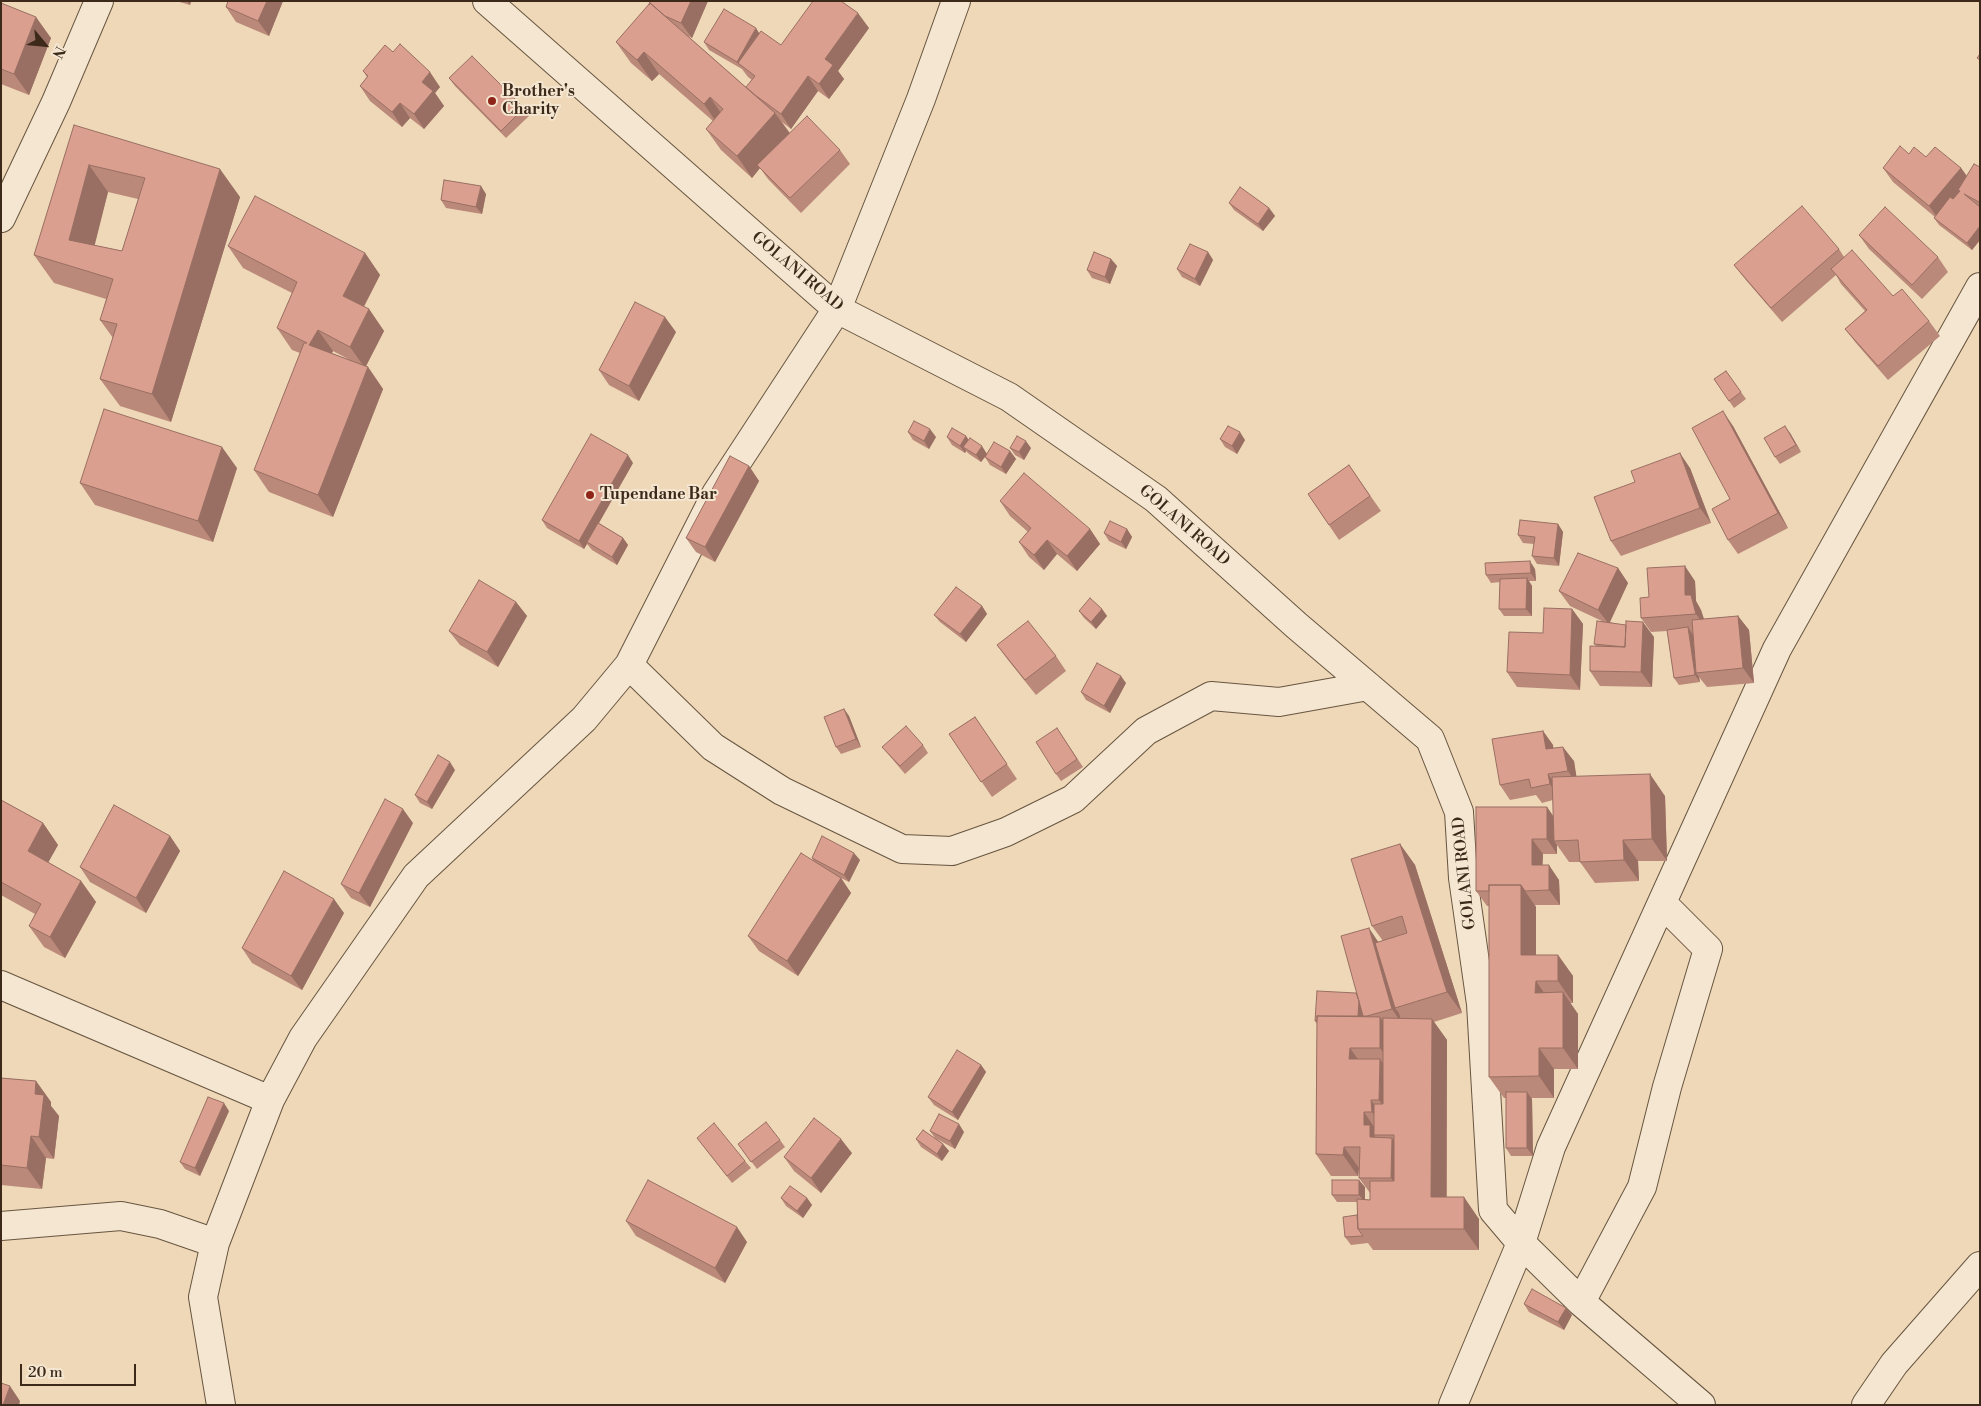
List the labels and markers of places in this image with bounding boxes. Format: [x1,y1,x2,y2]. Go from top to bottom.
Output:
place label: Brother's Charity [502,82,575,120]
marker: Brother's Charity [486,95,498,107]
place label: Tupendane Bar [600,485,717,505]
marker: Tupendane Bar [584,489,596,501]

